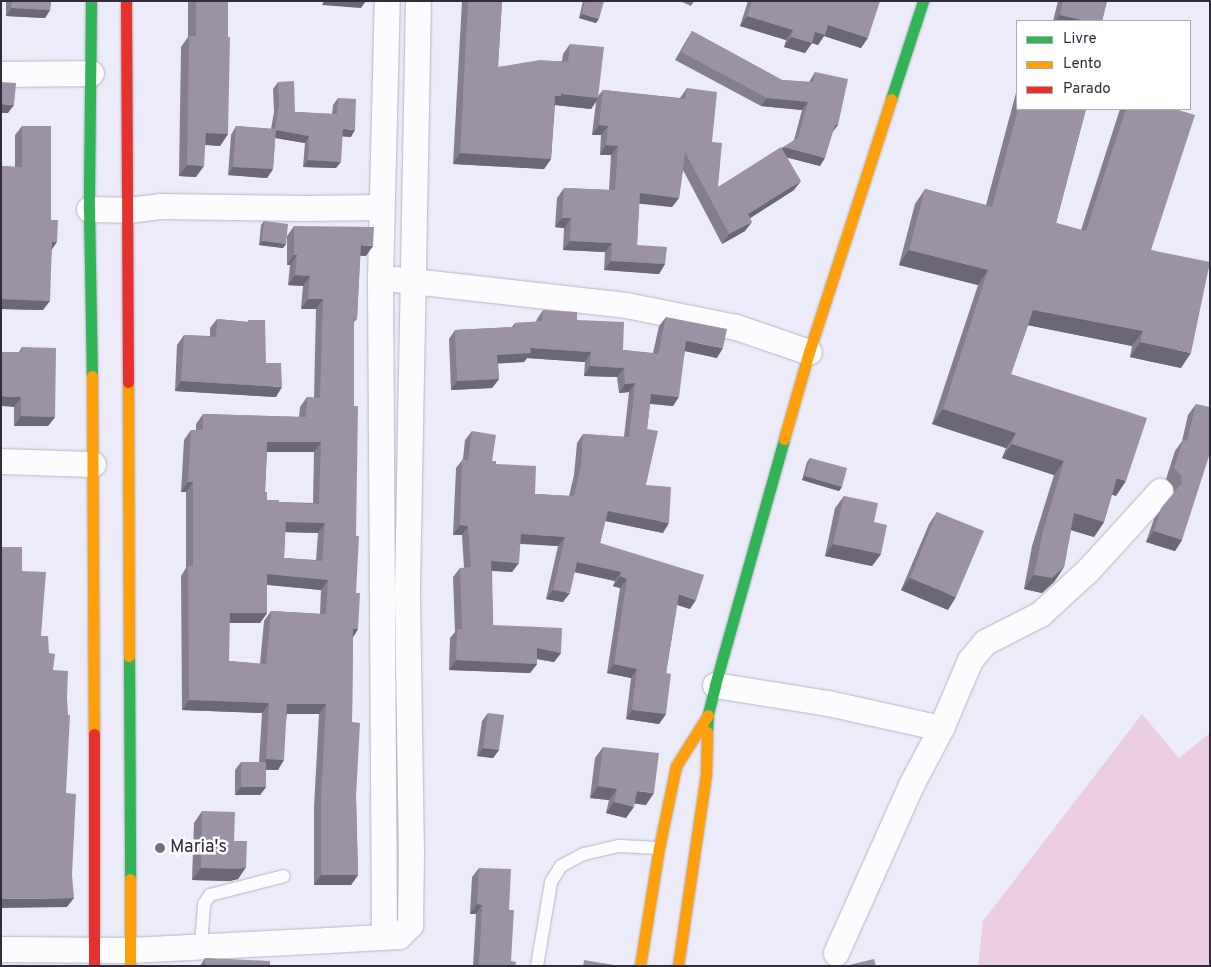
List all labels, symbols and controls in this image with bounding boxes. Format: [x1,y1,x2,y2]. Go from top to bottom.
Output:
legend [1016,20,1191,110]
text: Livre [1063,30,1097,49]
text: Lento [1063,55,1102,74]
text: Parado [1063,80,1111,99]
place label: Maria's [170,837,227,859]
marker: Maria's [154,842,166,854]

